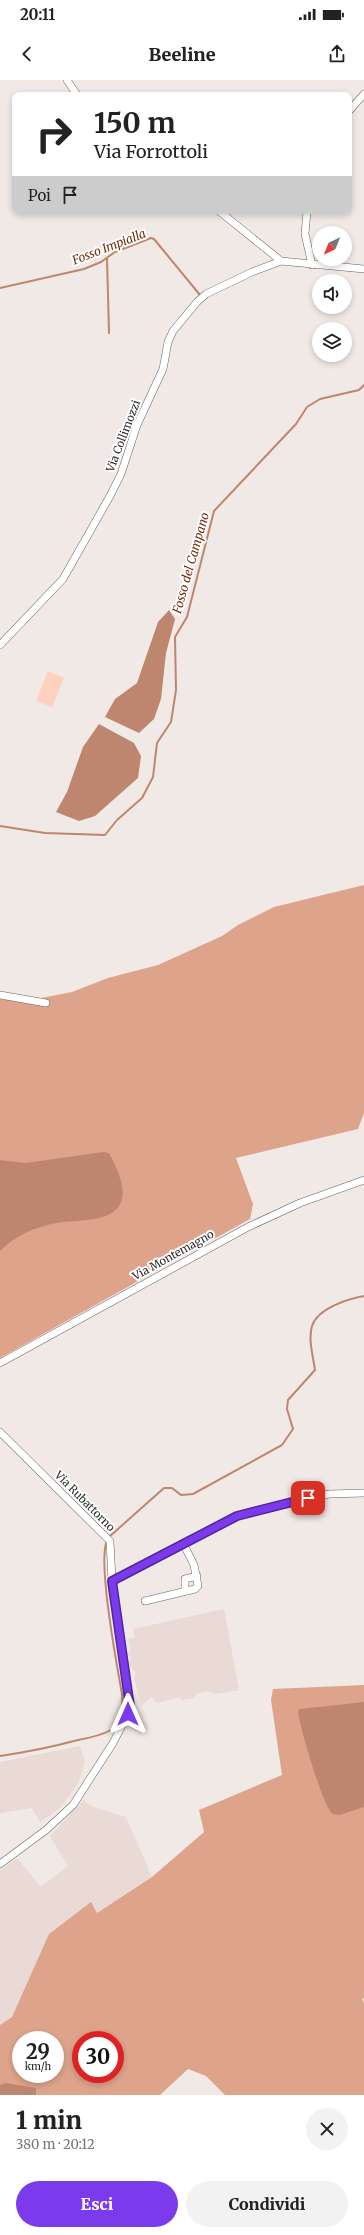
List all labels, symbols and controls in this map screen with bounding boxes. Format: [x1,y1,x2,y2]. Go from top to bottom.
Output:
text: 20:11 [20,5,55,24]
icon: back [16,43,38,65]
text: Beeline [148,43,216,66]
icon: share [326,43,348,65]
text: 150 m [94,105,176,141]
icon: right [28,108,80,160]
text: Via Forrottoli [94,140,208,163]
icon: arrive [59,184,81,206]
text: Poi [28,186,51,205]
water label: Fosso Impialla [69,226,148,268]
north arrow [312,226,352,266]
map controls [312,226,352,362]
button: sound [312,274,352,314]
button: layers [312,322,352,362]
street label: Via Collimozzi [103,398,143,475]
water label: Fosso del Campano [169,510,212,616]
street label: Via Montemagno [129,1227,217,1284]
street label: Via Rubattorno [51,1467,118,1534]
pin [291,1481,325,1515]
icon: arrive [297,1487,319,1509]
position arrow [107,1693,149,1735]
speed limit sign: 30 [72,2031,124,2083]
text: 29 [26,2039,50,2064]
text: km/h [25,2060,51,2073]
text: 1 min [16,2105,82,2136]
button: close [306,2108,348,2150]
text: 380 m · 20:12 [16,2136,95,2153]
button: Esci [16,2181,178,2227]
button: Condividi [186,2181,348,2227]

